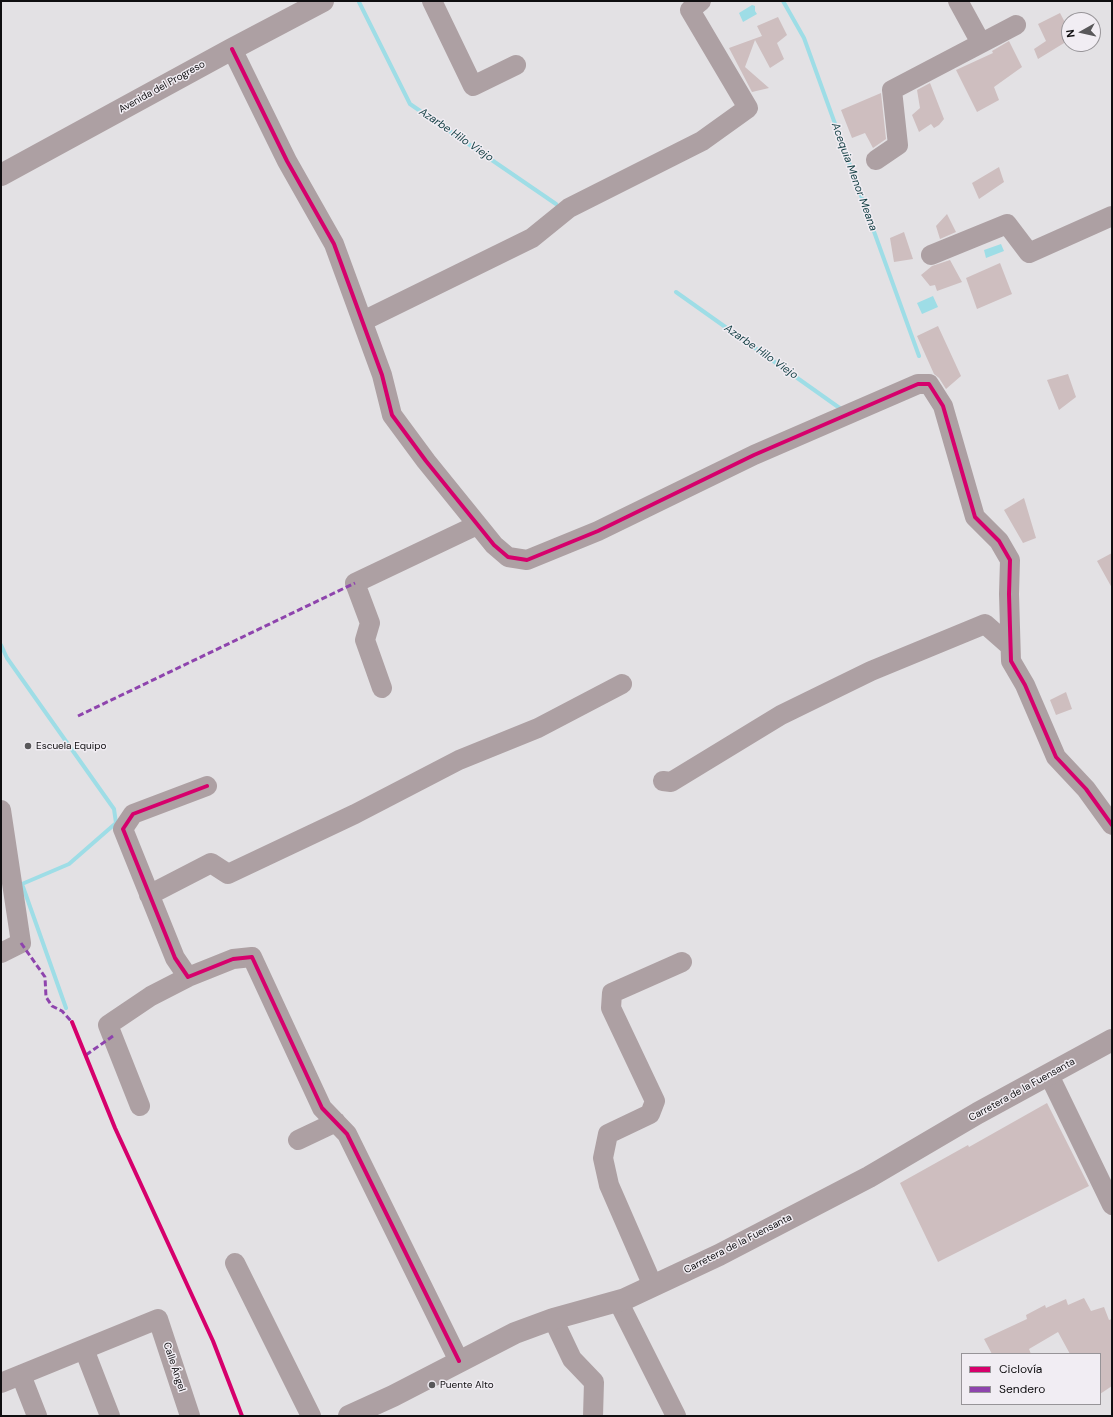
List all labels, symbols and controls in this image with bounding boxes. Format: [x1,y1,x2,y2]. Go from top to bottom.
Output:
north arrow [1061,12,1101,52]
text: N [1063,29,1078,38]
street label: Avenida del Progreso [117,58,207,116]
water label: Azarbe Hilo Viejo [416,105,496,165]
water label: Acequia Menor Meana [828,121,880,233]
water label: Azarbe Hilo Viejo [722,322,800,382]
place label: Escuela Equipo [36,740,106,752]
marker: Escuela Equipo [23,741,33,751]
street label: Carretera de la Fuensanta [967,1056,1077,1124]
street label: Carretera de la Fuensanta [682,1212,794,1276]
street label: Calle Ángel [160,1341,188,1393]
legend [961,1353,1101,1405]
text: Ciclovía [999,1361,1042,1377]
place label: Puente Alto [440,1379,494,1391]
marker: Puente Alto [427,1380,437,1390]
text: Sendero [999,1381,1045,1397]

